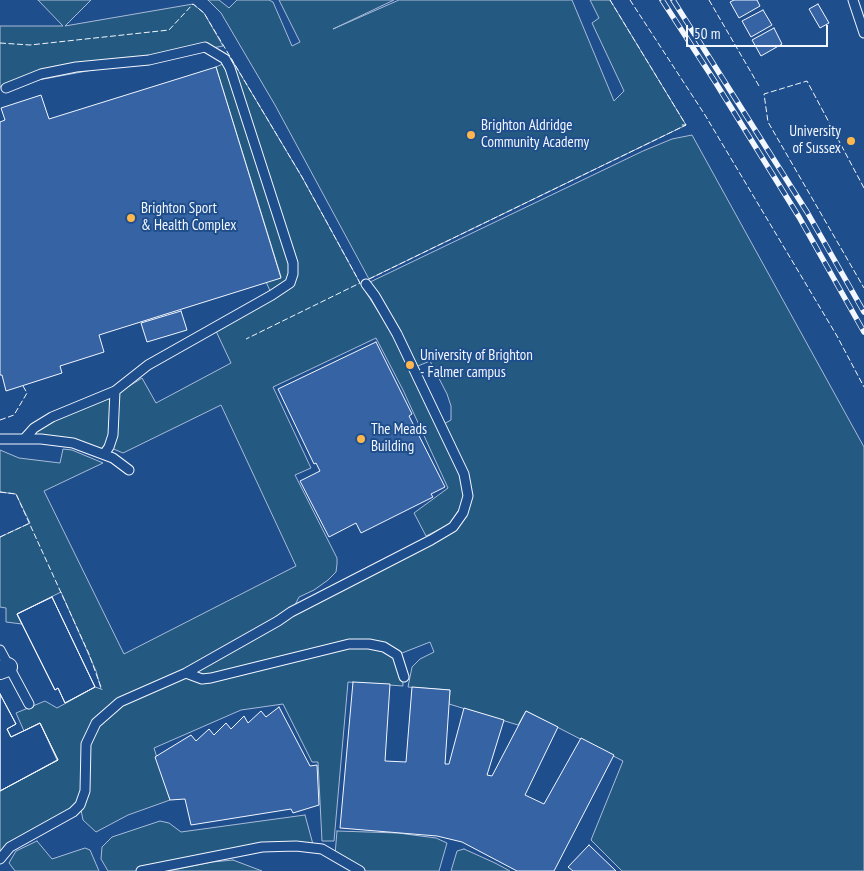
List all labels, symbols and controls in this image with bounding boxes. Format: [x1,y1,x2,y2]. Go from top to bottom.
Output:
scale bar [689,15,832,47]
text: 50 m [694,24,720,43]
place label: Brighton Aldridge Community Academy [481,117,589,152]
place label: University of Sussex [789,123,841,158]
marker: Brighton Aldridge Community Academy [465,129,477,141]
marker: University of Sussex [845,135,857,147]
place label: Brighton Sport & Health Complex [141,200,236,235]
marker: Brighton Sport & Health Complex [125,212,137,224]
place label: University of Brighton - Falmer campus [420,347,533,382]
marker: University of Brighton - Falmer campus [404,359,416,371]
place label: The Meads Building [371,421,427,456]
marker: The Meads Building [355,433,367,445]

